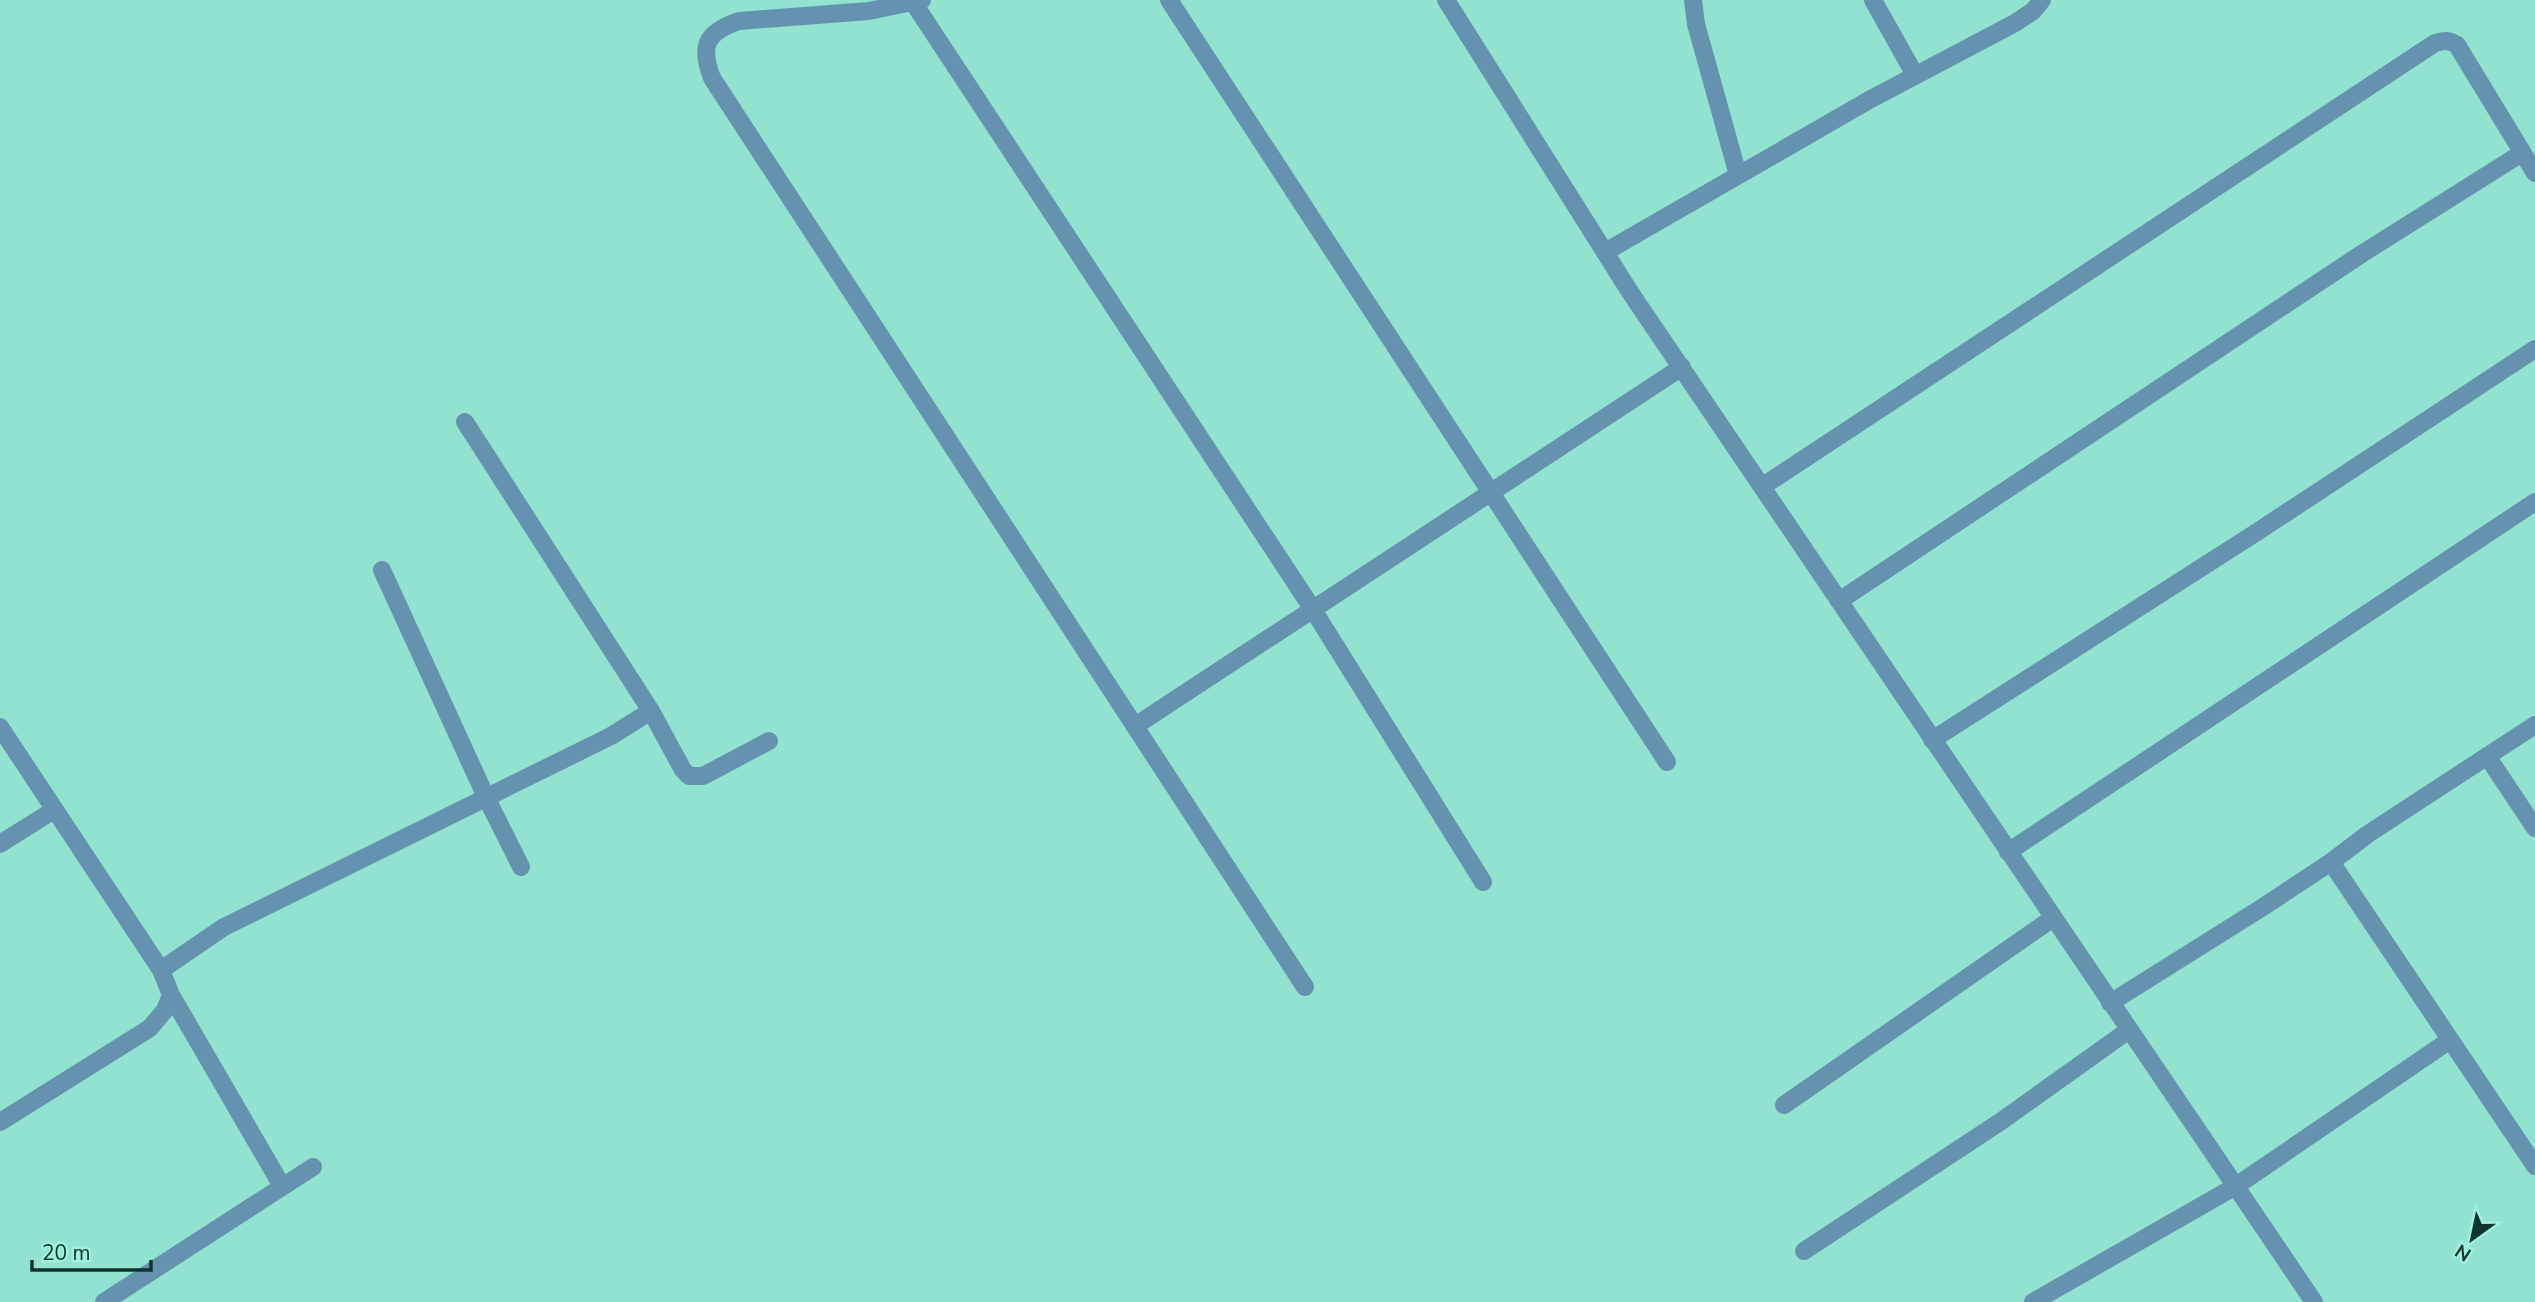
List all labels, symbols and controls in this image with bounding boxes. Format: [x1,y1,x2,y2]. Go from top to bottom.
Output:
north arrow [2437,1204,2507,1274]
scale bar [32,1228,150,1272]
text: N [2450,1238,2476,1267]
text: 20 m [42,1239,91,1267]

